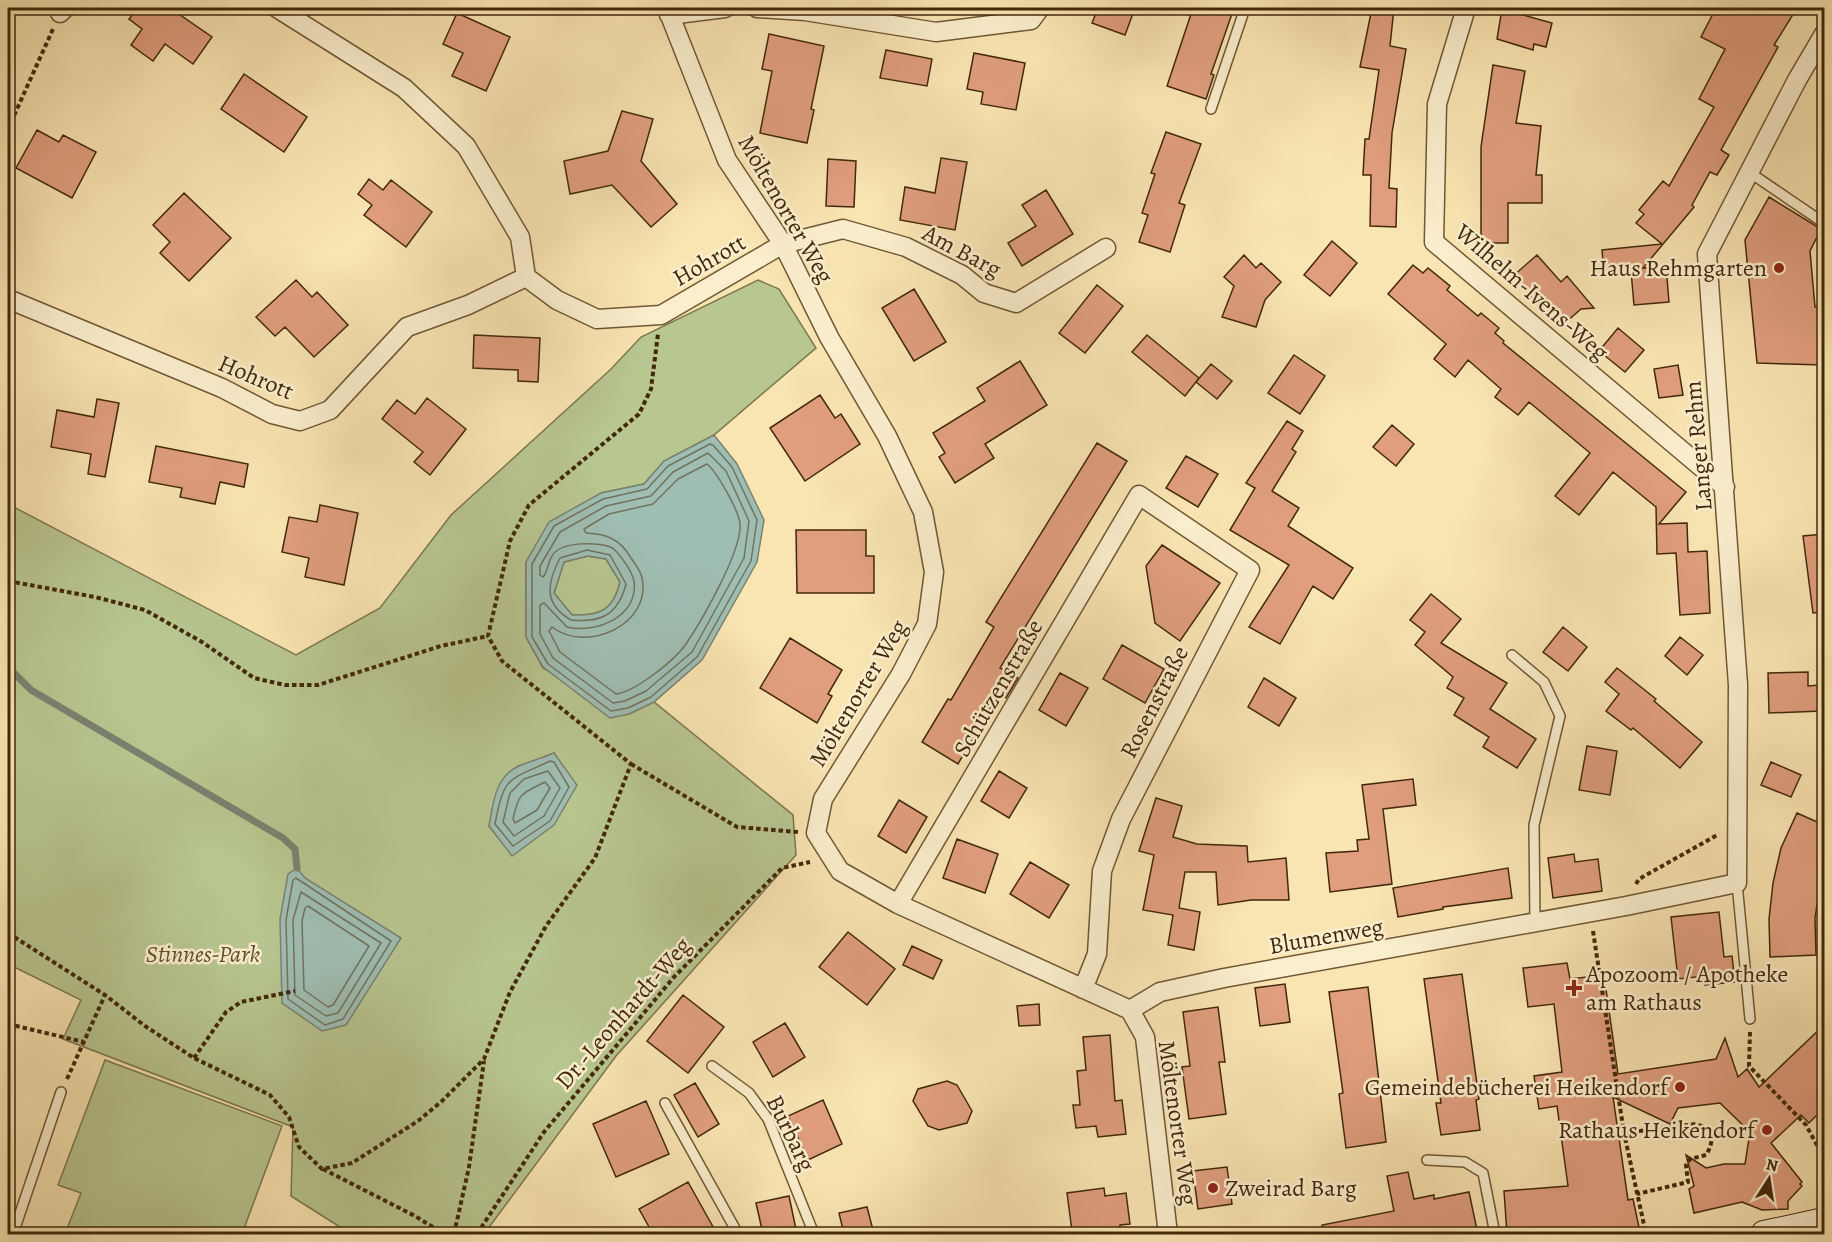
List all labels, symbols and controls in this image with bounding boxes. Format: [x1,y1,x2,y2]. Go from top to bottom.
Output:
street label: Möltenorter Weg [731,129,841,289]
street label: Am Barg [916,216,1007,285]
street label: Wilhelm-Ivens-Weg [1448,216,1616,368]
street label: Hohrott [667,226,751,294]
place label: Haus Rehmgarten [1589,252,1767,284]
marker: Haus Rehmgarten [1772,261,1786,275]
street label: Hohrott [213,347,299,407]
street label: Langer Rehm [1676,379,1720,513]
street label: Möltenorter Weg [801,613,915,773]
street label: Schützenstraße [946,613,1050,763]
street label: Rosenstraße [1112,640,1196,764]
street label: Blumenweg [1266,910,1386,962]
street label: Dr.-Leonhardt-Weg [548,930,698,1096]
park label: Stinnes-Park [146,938,260,970]
place label: Apozoom / Apotheke am Rathaus [1585,958,1788,1018]
marker: Apozoom / Apotheke am Rathaus [1567,981,1581,995]
street label: Möltenorter Weg [1151,1038,1205,1208]
place label: Gemeindebücherei Heikendorf [1365,1071,1671,1103]
marker: Gemeindebücherei Heikendorf [1673,1080,1687,1094]
street label: Burbarg [759,1090,823,1176]
place label: Rathaus Heikendorf [1558,1114,1758,1146]
marker: Rathaus Heikendorf [1760,1123,1774,1137]
north arrow [1739,1149,1799,1209]
text: N [1764,1153,1780,1177]
place label: Zweirad Barg [1225,1172,1357,1204]
marker: Zweirad Barg [1206,1181,1220,1195]

